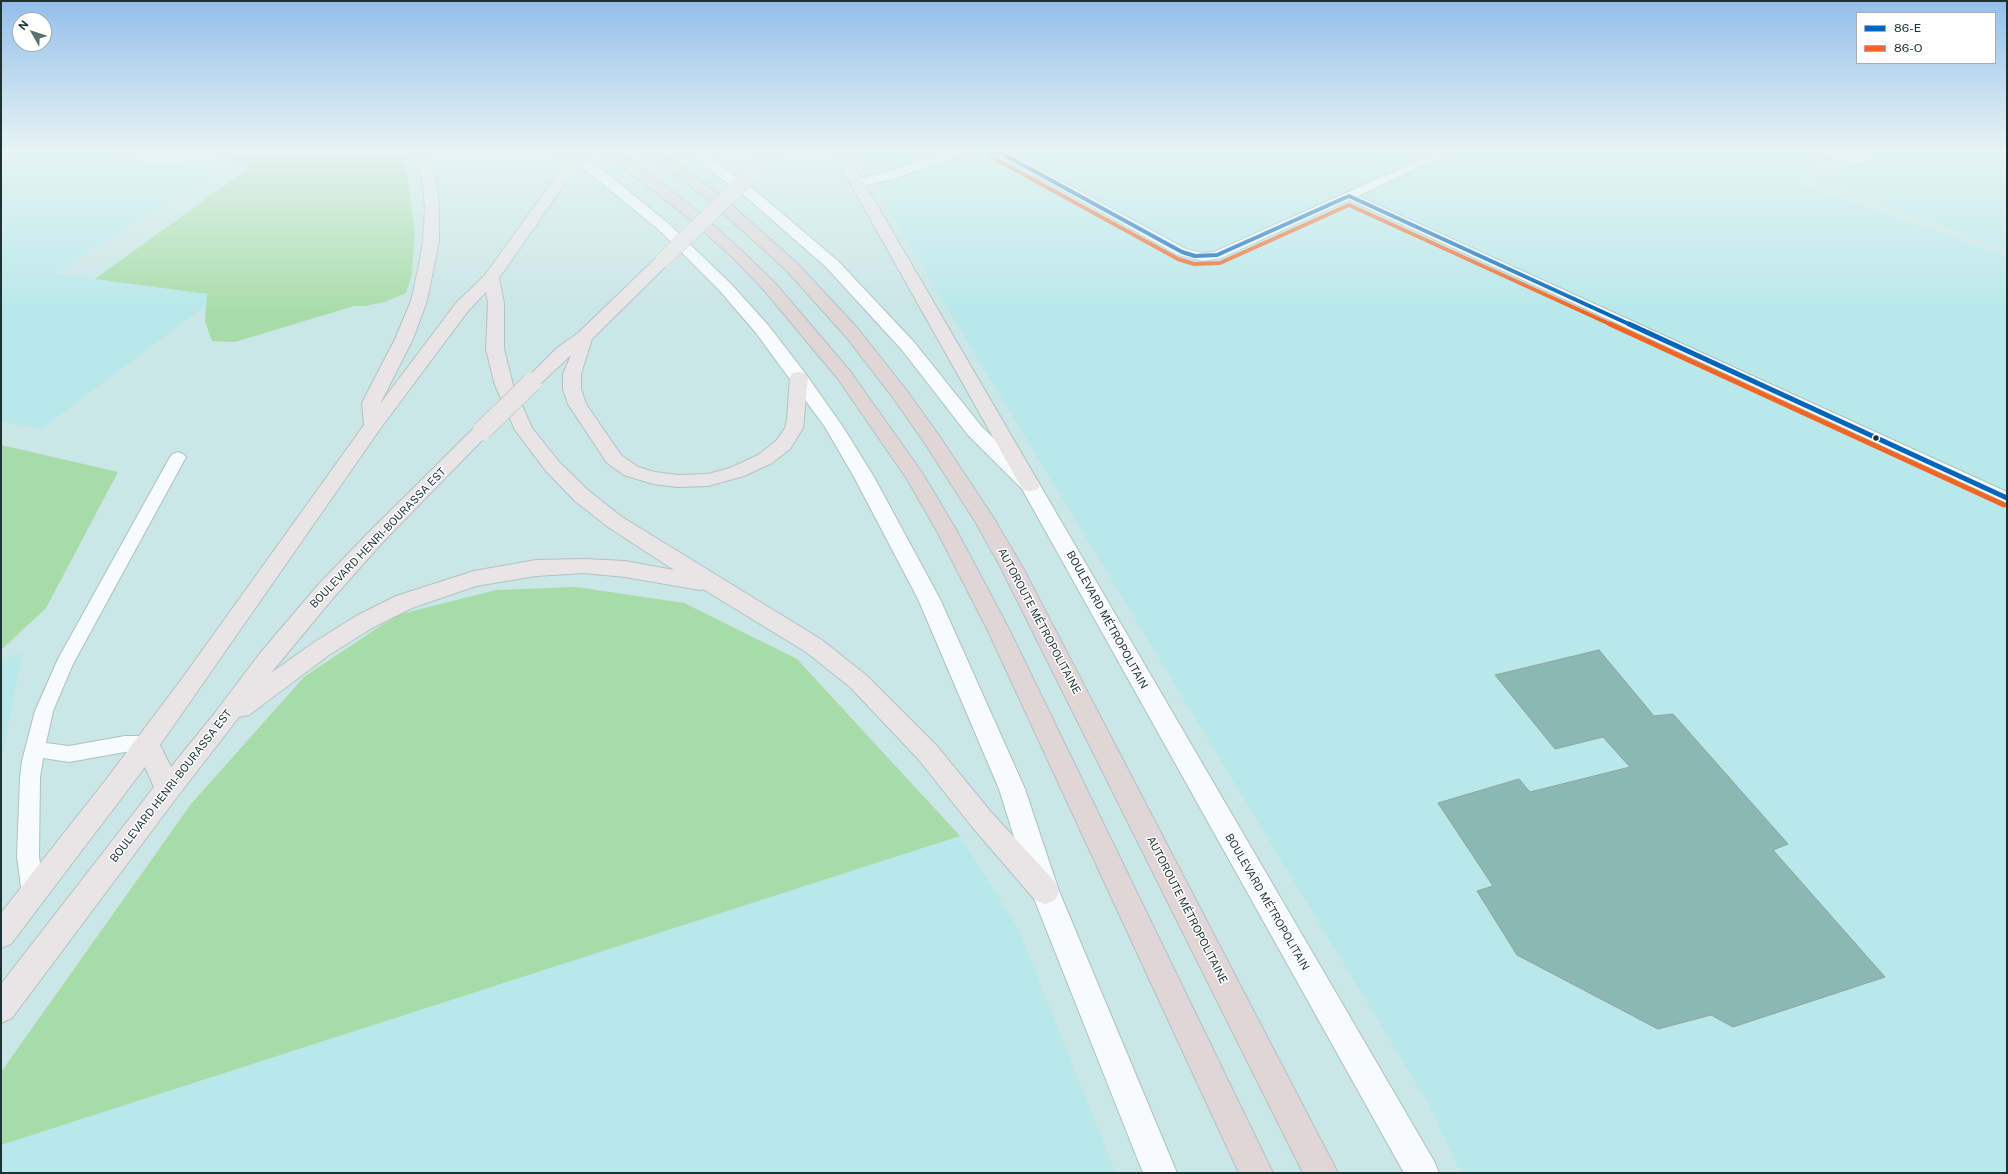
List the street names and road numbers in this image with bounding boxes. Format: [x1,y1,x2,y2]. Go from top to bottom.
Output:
street label: BOULEVARD HENRI-BOURASSA EST [307,465,449,611]
street label: AUTOROUTE MÉTROPOLITAINE [995,546,1083,696]
street label: BOULEVARD MÉTROPOLITAIN [1063,549,1151,691]
street label: BOULEVARD HENRI-BOURASSA EST [107,707,235,865]
street label: BOULEVARD MÉTROPOLITAIN [1222,831,1312,973]
street label: AUTOROUTE MÉTROPOLITAINE [1144,834,1230,986]

